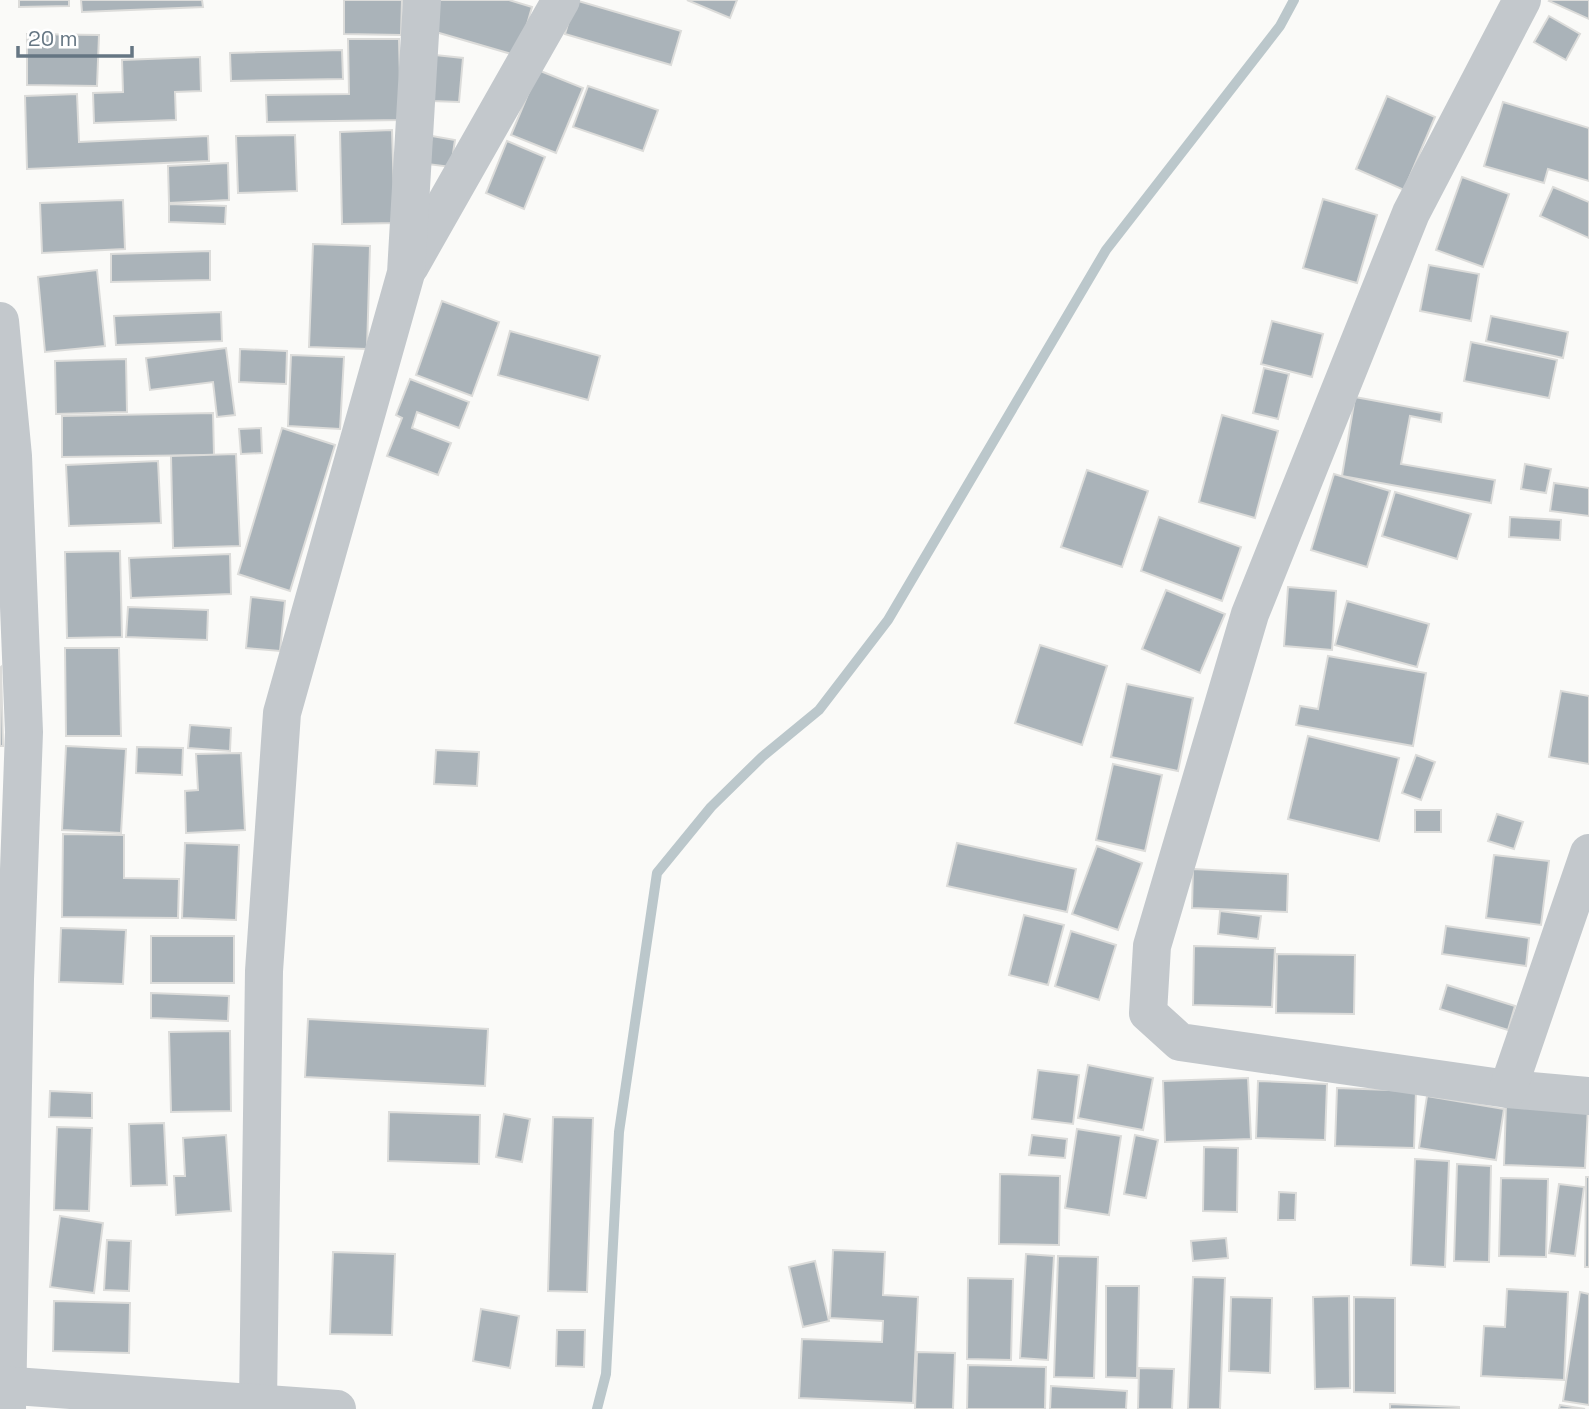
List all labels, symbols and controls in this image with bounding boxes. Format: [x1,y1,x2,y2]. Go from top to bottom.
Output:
scale bar [18,14,131,58]
text: 20 m [28,25,78,52]

